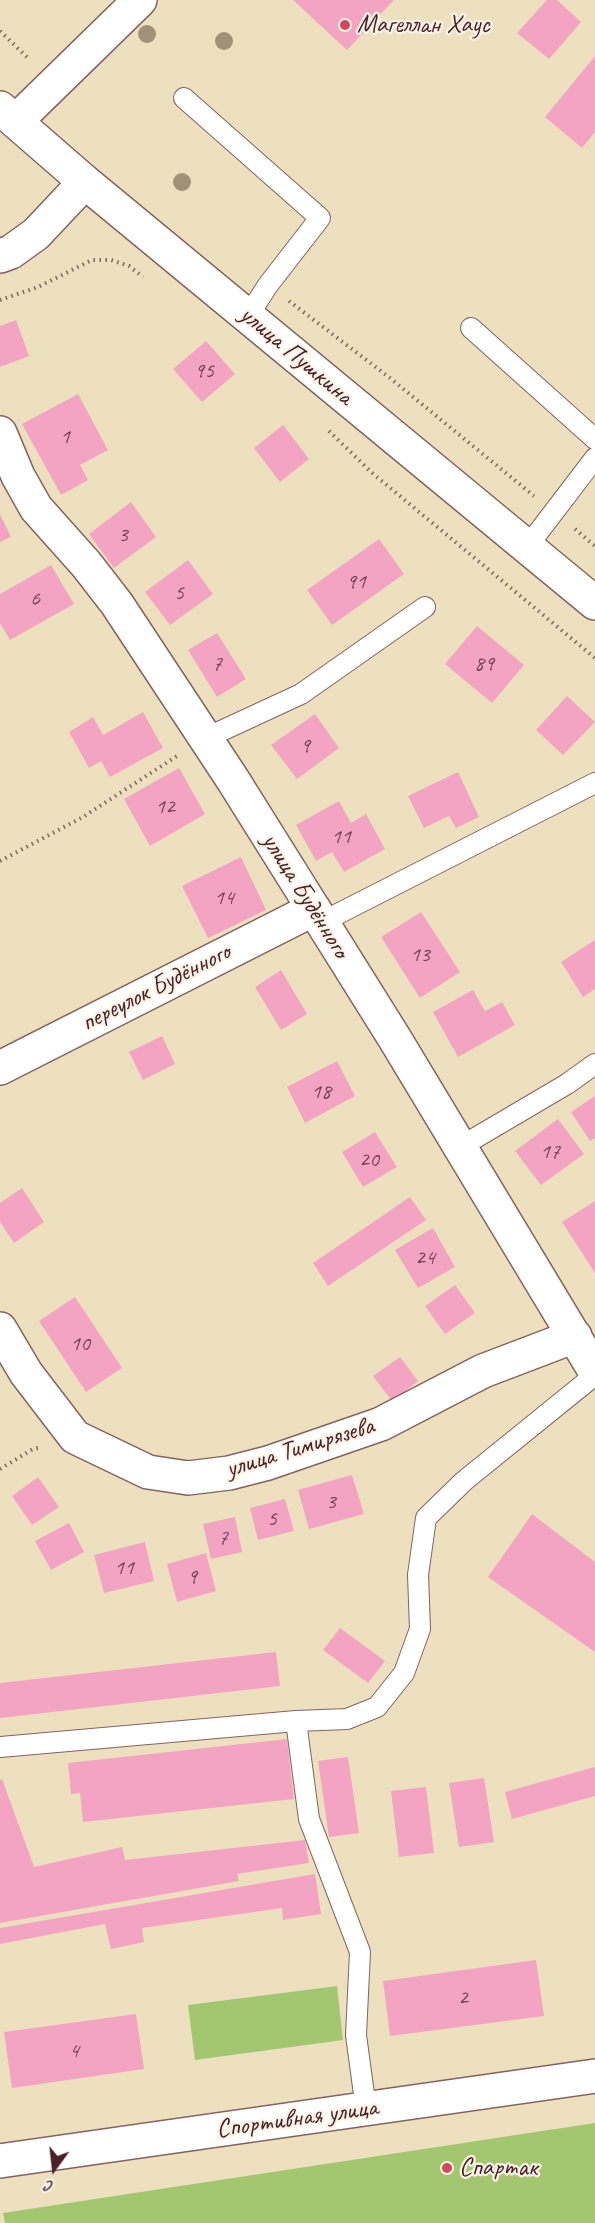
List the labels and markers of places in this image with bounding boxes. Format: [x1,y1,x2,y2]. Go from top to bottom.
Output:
place label: Магеллан Хаус [357,9,490,41]
marker: Магеллан Хаус [338,18,352,32]
place label: Спартак [459,2152,537,2184]
marker: Спартак [440,2161,454,2175]

